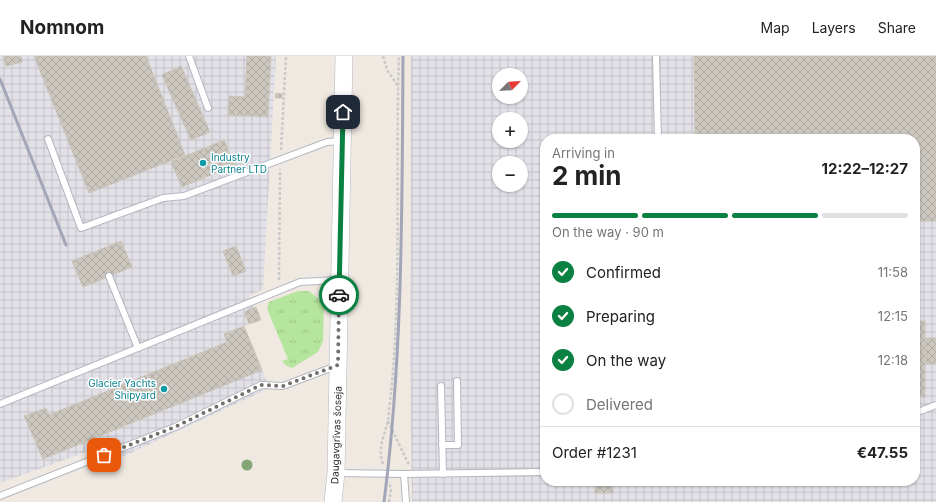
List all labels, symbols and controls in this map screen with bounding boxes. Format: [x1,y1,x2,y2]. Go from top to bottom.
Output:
text: Nomnom [20,16,104,39]
text: Map [761,19,790,36]
text: Layers [812,19,856,36]
text: Share [878,19,916,36]
north arrow [492,68,528,104]
map controls [492,68,528,192]
pin [326,95,360,129]
icon: home [332,101,354,123]
button: + [492,112,528,148]
text: Arriving in [552,145,615,161]
place label: Industry Partner LTD [211,151,267,175]
button: − [492,156,528,192]
marker: Industry Partner LTD [198,158,208,168]
text: 12:22–12:27 [822,159,908,178]
text: 2 min [552,160,622,191]
text: On the way · 90 m [552,224,664,240]
icon: check [552,261,574,283]
text: Confirmed [586,263,661,282]
text: 11:58 [878,264,908,280]
courier [319,275,359,315]
icon: car [328,284,350,306]
icon: check [552,305,574,327]
text: Preparing [586,307,655,326]
text: 12:15 [878,308,908,324]
icon: check [552,349,574,371]
text: On the way [586,351,666,370]
text: 12:18 [878,352,908,368]
place label: Glacier Yachts Shipyard [88,377,156,401]
marker: Glacier Yachts Shipyard [159,384,169,394]
street label: Daugavgrīvas šoseja [328,386,344,484]
text: Delivered [586,395,653,414]
pin [87,438,121,472]
text: Order #1231 [552,443,637,462]
text: €47.55 [857,443,908,462]
icon: bag [93,444,115,466]

